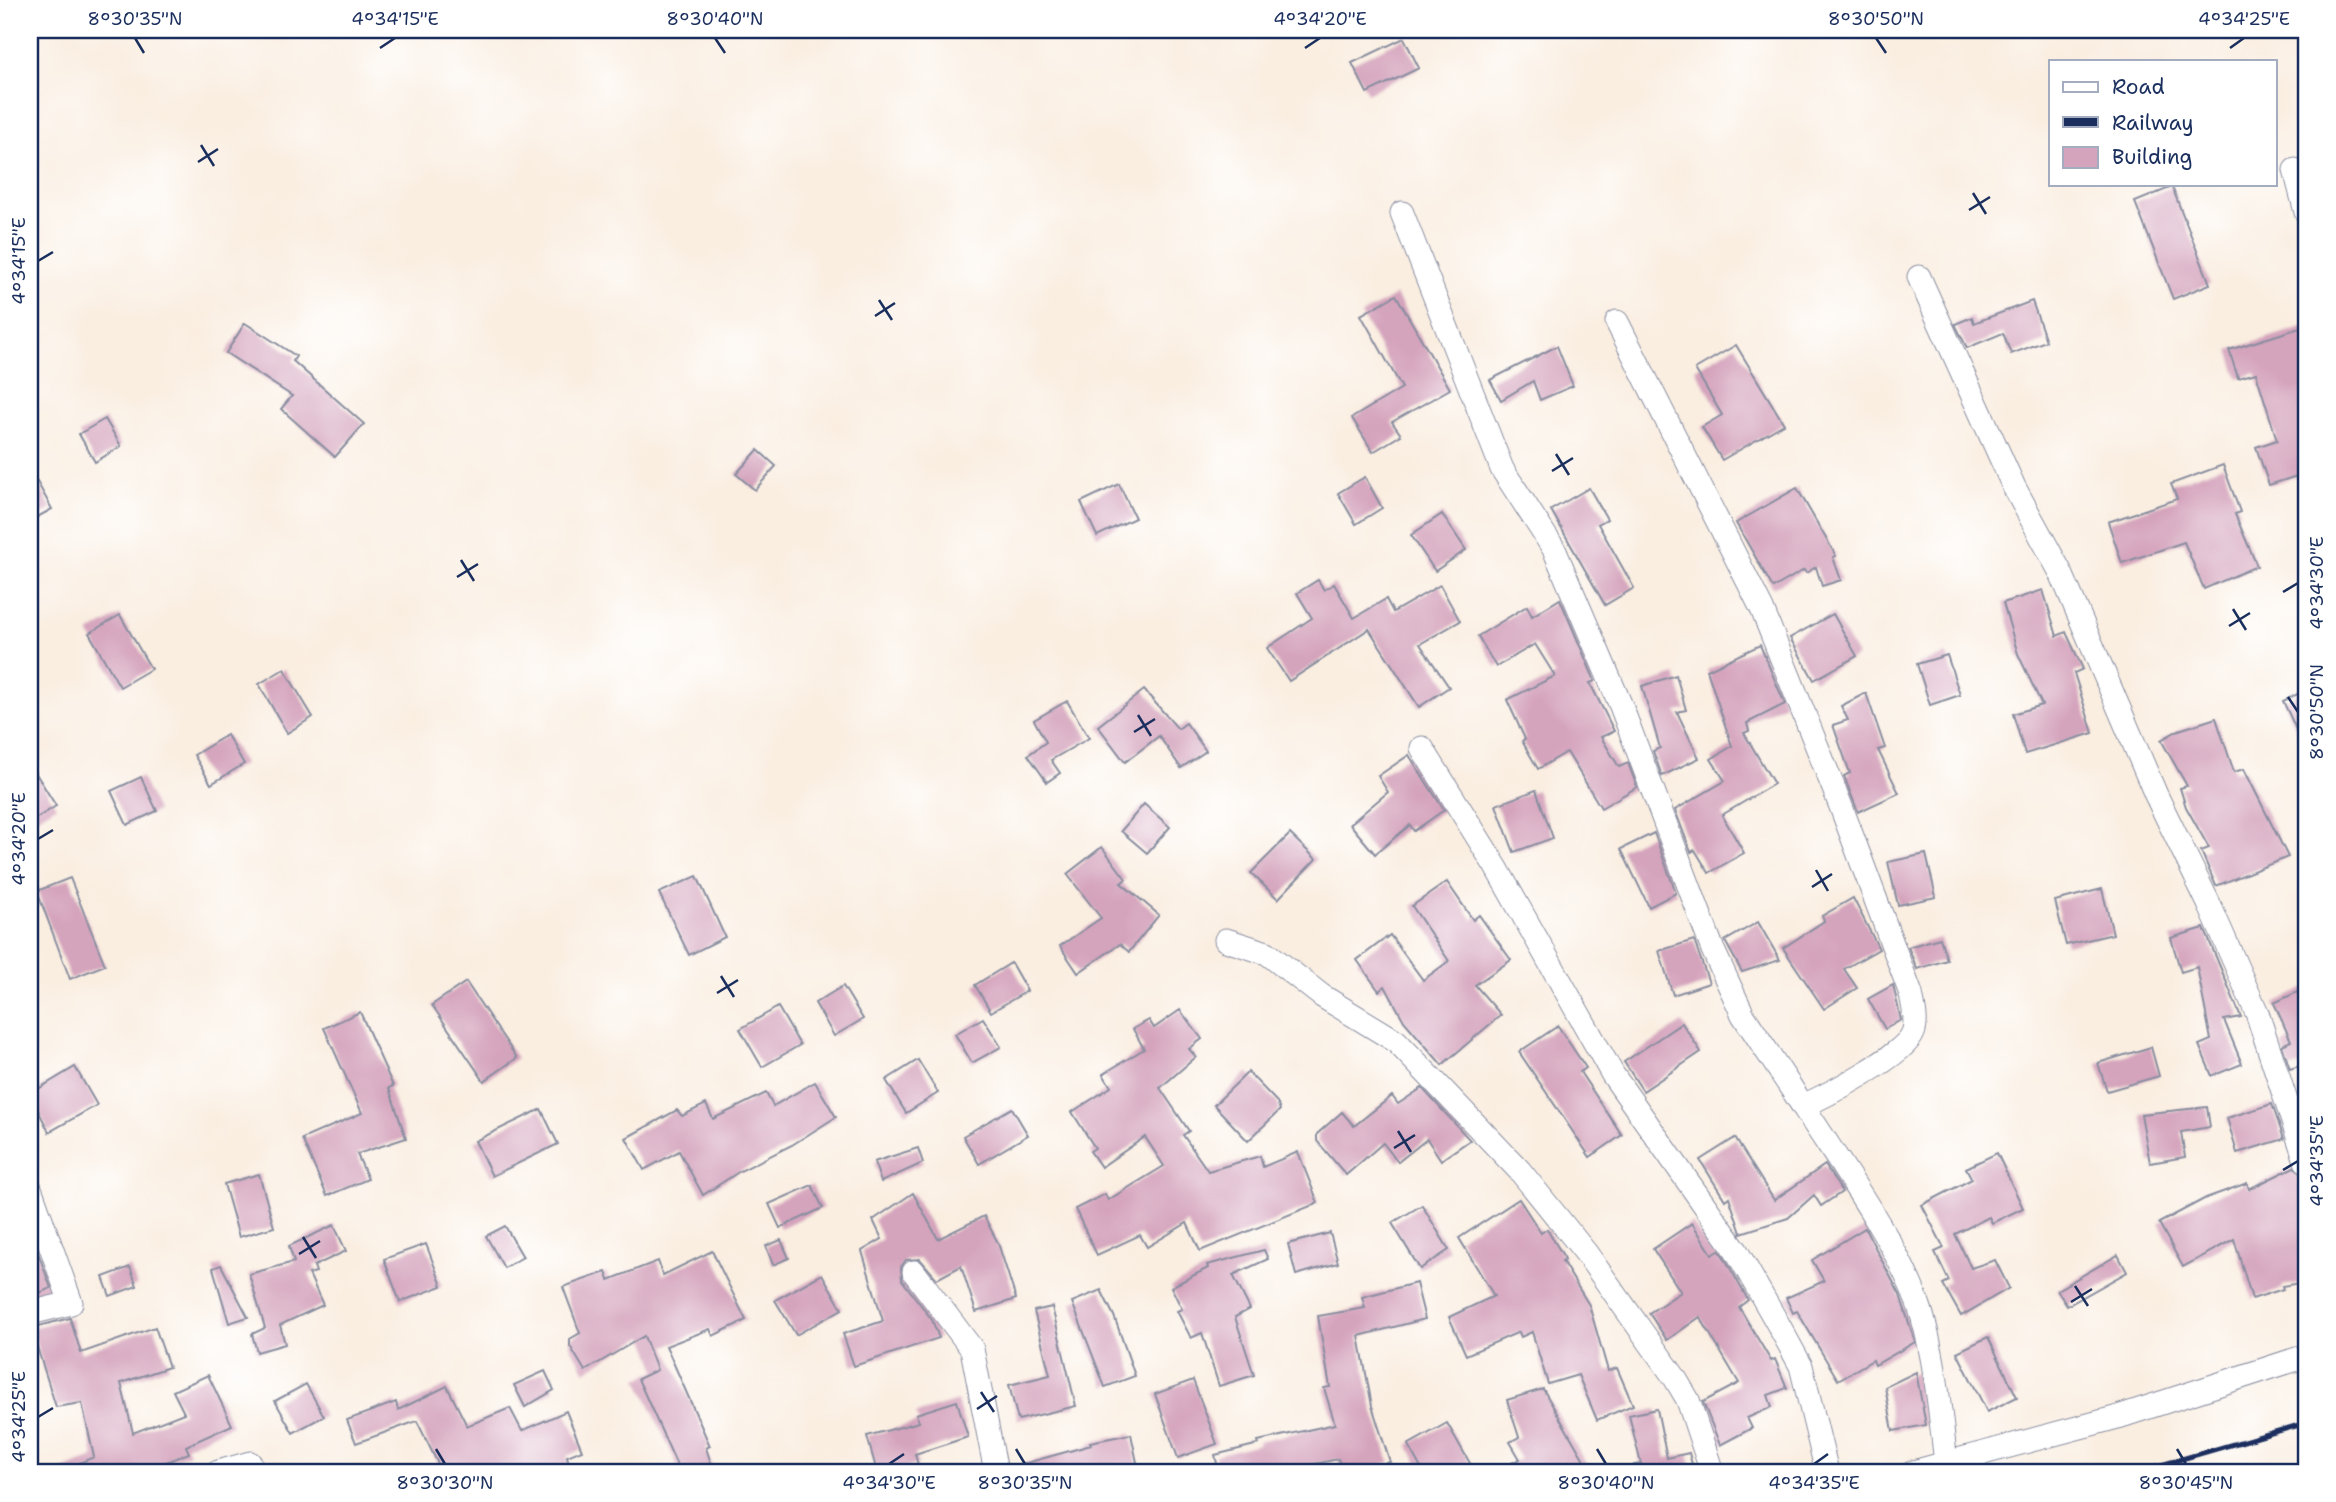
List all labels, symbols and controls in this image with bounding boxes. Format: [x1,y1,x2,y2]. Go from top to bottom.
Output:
text: 8°30'35"N [88,7,182,31]
text: 4°34'15"E [351,7,439,31]
text: 8°30'40"N [667,7,763,31]
text: 4°34'20"E [1273,7,1367,31]
text: 8°30'50"N [1828,7,1924,31]
text: 4°34'25"E [2198,7,2290,31]
legend [2049,60,2276,186]
text: Road [2112,73,2165,101]
text: Railway [2112,109,2194,137]
text: Building [2112,143,2192,171]
text: 4°34'15"E [7,217,31,305]
text: 4°34'30"E [2305,536,2329,630]
text: 8°30'50"N [2305,664,2329,760]
text: 4°34'20"E [7,792,31,886]
text: 4°34'35"E [2305,1115,2329,1207]
text: 4°34'25"E [7,1371,31,1463]
text: 8°30'30"N [397,1471,493,1495]
text: 4°34'30"E [842,1471,936,1495]
text: 8°30'35"N [978,1471,1072,1495]
text: 8°30'40"N [1558,1471,1654,1495]
text: 4°34'35"E [1768,1471,1860,1495]
text: 8°30'45"N [2139,1471,2233,1495]

